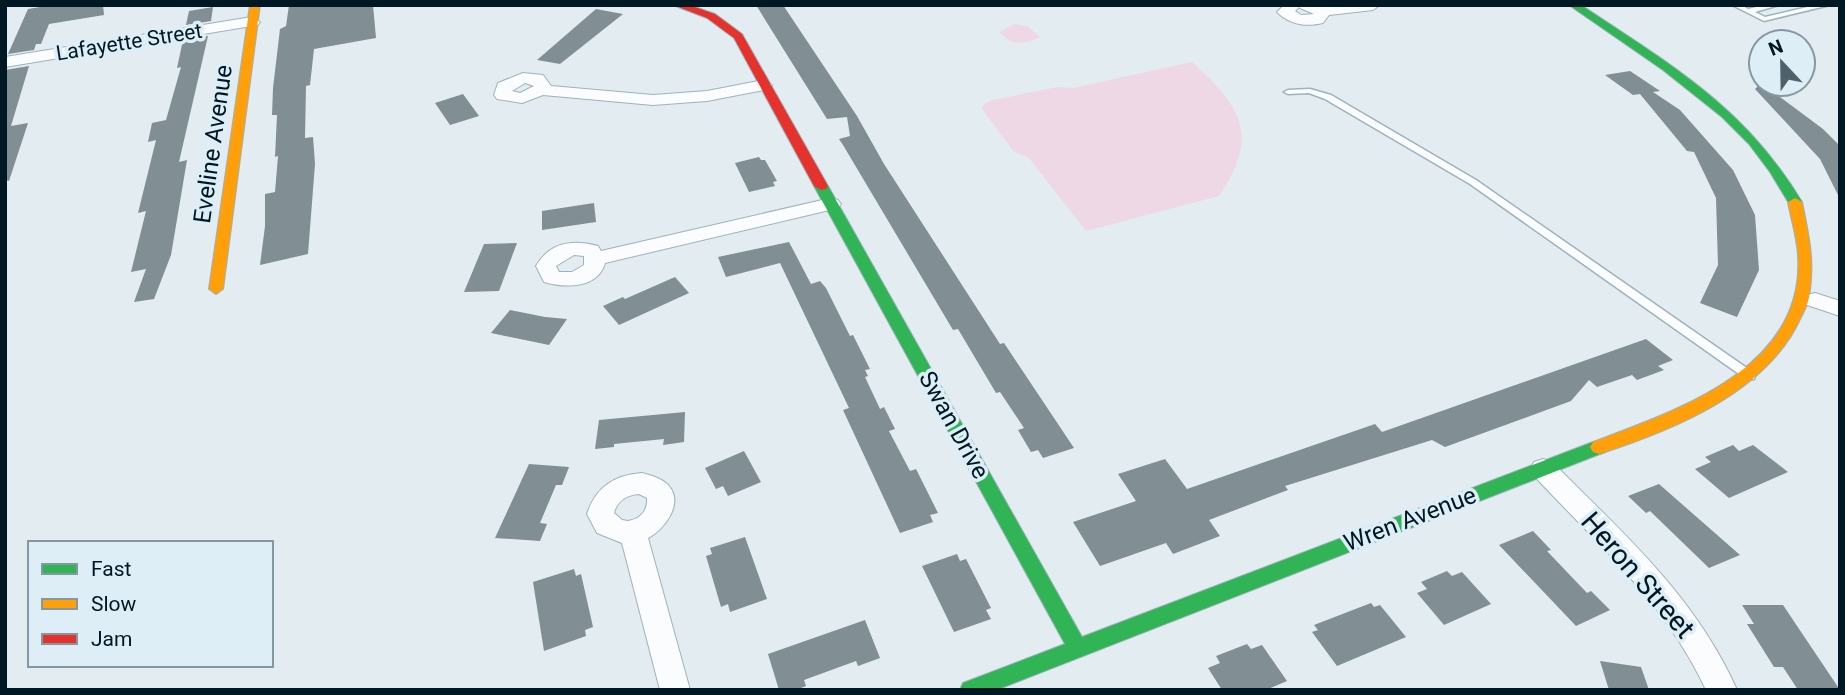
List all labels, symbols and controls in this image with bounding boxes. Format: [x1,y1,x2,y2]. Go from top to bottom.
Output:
street label: Lafayette Street [54,19,204,65]
north arrow [1747,28,1817,98]
text: N [1765,35,1786,61]
street label: Eveline Avenue [188,63,238,225]
street label: Swan Drive [913,366,995,484]
street label: Wren Avenue [1340,481,1480,557]
street label: Heron Street [1574,505,1702,645]
legend [28,541,273,667]
text: Fast [91,557,132,581]
text: Slow [91,592,137,616]
text: Jam [91,627,132,651]

